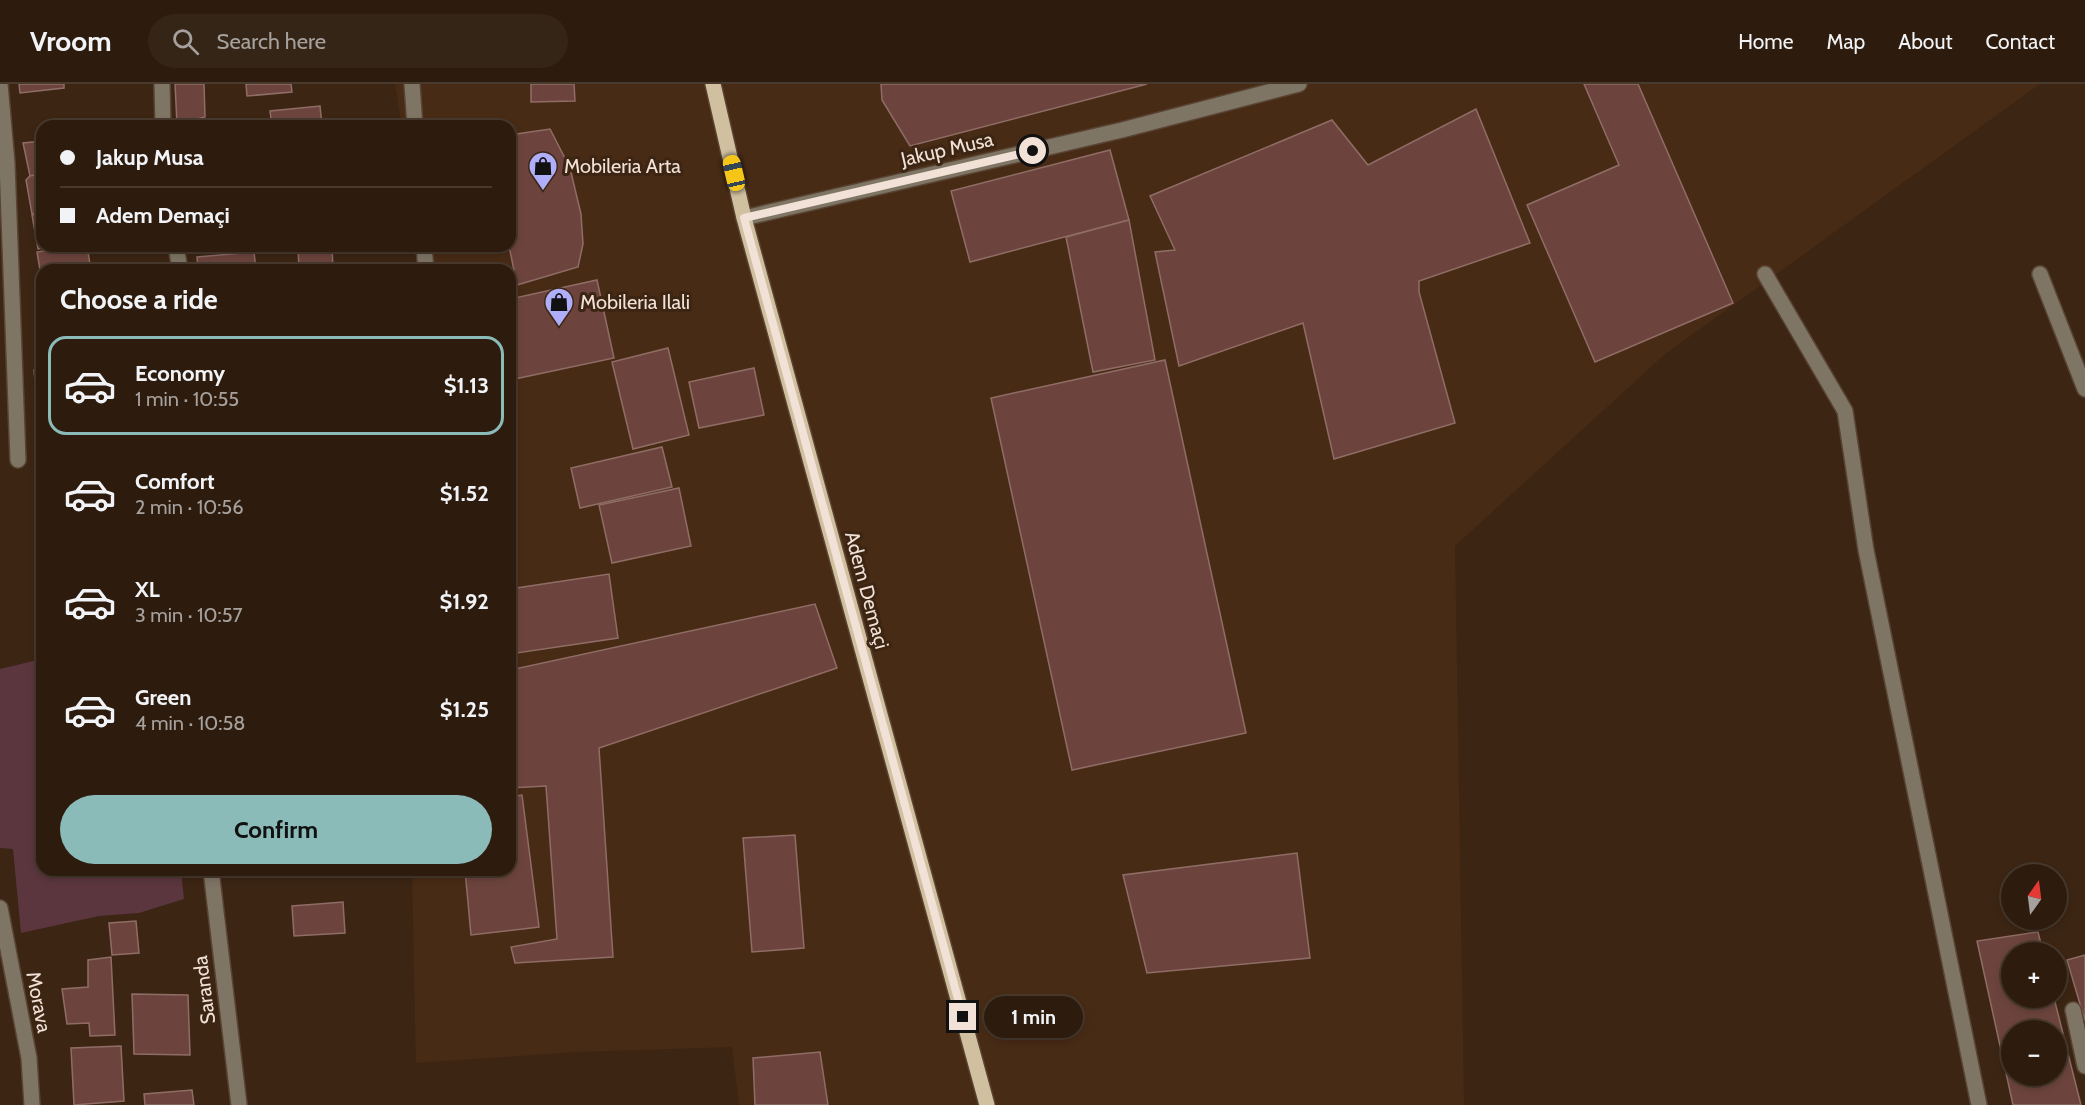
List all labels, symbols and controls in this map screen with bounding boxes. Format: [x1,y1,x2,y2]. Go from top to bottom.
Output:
search box [148,14,568,68]
text: Vroom [30,24,112,58]
icon: search [169,25,202,58]
text: Search here [217,28,326,55]
text: Home [1738,29,1794,54]
text: Map [1827,29,1865,54]
text: About [1898,29,1952,54]
text: Contact [1985,29,2055,54]
street label: Jakup Musa [898,127,996,171]
route start [1019,137,1046,164]
text: Jakup Musa [96,144,204,171]
shop icon: Mobileria Arta [527,150,559,192]
car [721,153,747,193]
place label: Mobileria Arta [564,154,681,178]
text: Adem Demaçi [96,202,230,229]
text: Choose a ride [60,283,218,316]
shop icon: Mobileria Ilali [543,286,575,328]
place label: Mobileria Ilali [580,290,690,314]
icon: car [63,359,117,413]
text: Economy [135,360,225,387]
text: $1.13 [444,372,489,399]
text: 1 min · 10:55 [135,387,239,411]
icon: car [63,467,117,521]
text: Comfort [135,468,214,495]
text: $1.52 [440,480,489,507]
text: 2 min · 10:56 [135,495,244,519]
street label: Adem Demaçi [840,529,894,651]
icon: car [63,575,117,629]
text: XL [135,576,160,603]
text: $1.92 [440,588,489,615]
text: 3 min · 10:57 [135,603,243,627]
icon: car [63,683,117,737]
text: Green [135,684,191,711]
text: $1.25 [440,696,489,723]
text: 4 min · 10:58 [135,711,245,735]
button: Confirm [60,795,492,864]
north arrow [2001,864,2067,930]
map controls [2001,864,2067,1086]
button: + [2001,942,2067,1008]
street label: Saranda [188,954,220,1026]
street label: Morava [21,969,57,1035]
callout: 1 min [984,996,1083,1038]
route end [949,1003,976,1030]
text: 1 min [1011,1005,1056,1029]
button: − [2001,1020,2067,1086]

